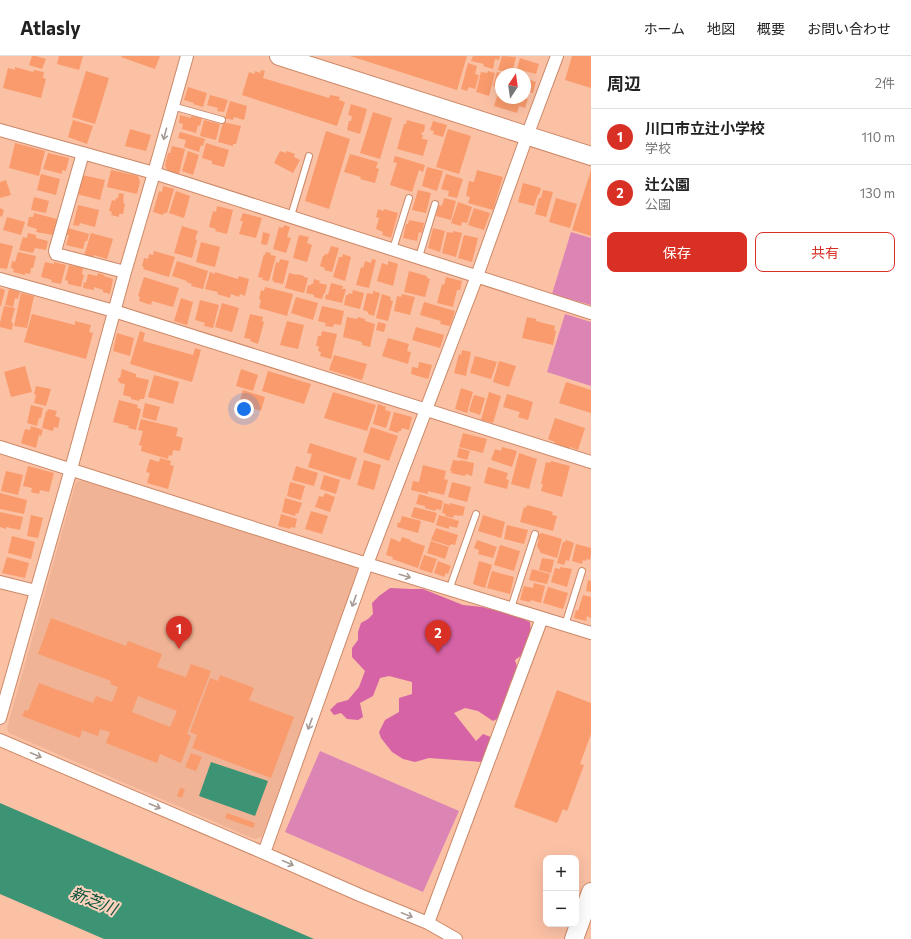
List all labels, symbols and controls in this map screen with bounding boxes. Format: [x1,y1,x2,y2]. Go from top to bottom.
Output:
text: Atlasly [20,16,81,39]
text: ホーム [643,20,685,37]
text: 地図 [707,20,735,37]
text: 概要 [757,20,785,37]
text: お問い合わせ [807,20,891,37]
north arrow [495,68,531,104]
text: 周辺 [607,73,641,94]
text: 2件 [875,75,895,91]
text: 川口市立辻小学校 [645,119,765,137]
one-way arrow [161,127,168,140]
text: 1 [617,129,623,145]
text: 110 m [862,129,895,145]
text: 学校 [645,140,671,156]
text: 辻公園 [645,175,690,193]
text: 2 [616,185,624,201]
text: 130 m [860,185,895,201]
text: 公園 [645,196,671,212]
button: 保存 [607,232,747,272]
button: 共有 [755,232,895,272]
your location [234,399,254,419]
one-way arrow [398,573,411,580]
one-way arrow [350,595,358,607]
pin: 1 [166,616,192,649]
pin: 2 [425,620,451,653]
one-way arrow [306,717,314,729]
one-way arrow [29,752,41,760]
one-way arrow [149,803,161,811]
map controls [543,855,579,927]
button: + [543,855,579,891]
one-way arrow [281,860,293,867]
water label: 新芝川 [68,882,122,919]
button: − [543,891,579,927]
one-way arrow [401,911,413,919]

